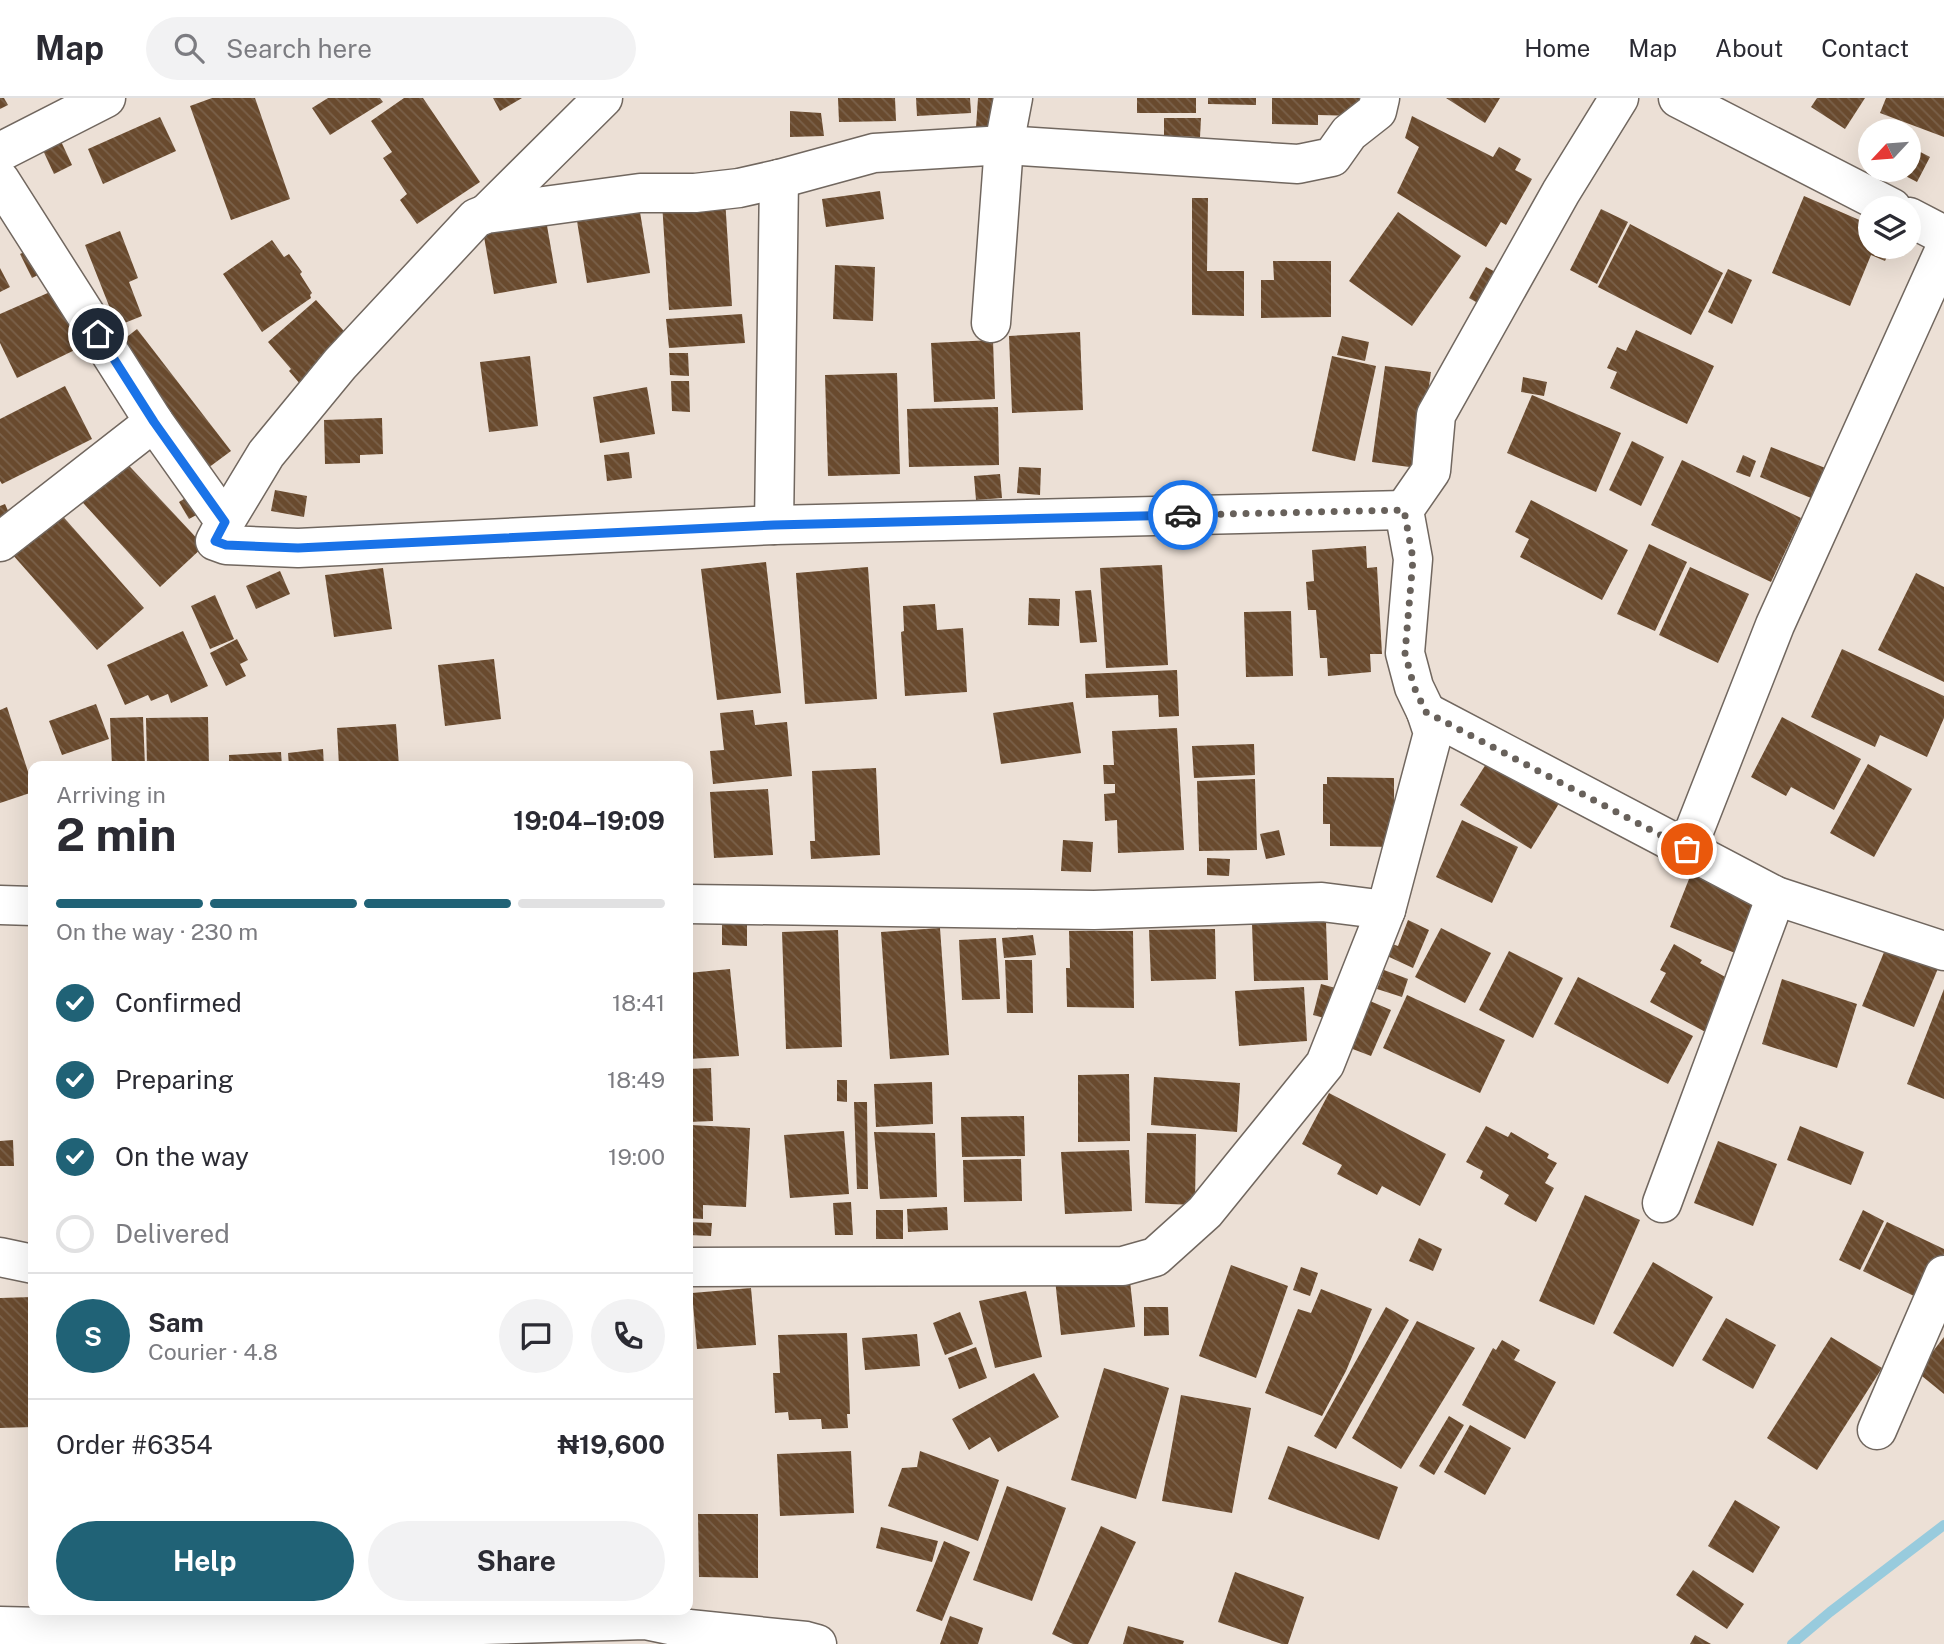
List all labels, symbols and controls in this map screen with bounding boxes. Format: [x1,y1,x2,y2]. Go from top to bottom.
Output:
search box [146,17,636,80]
text: Map [35,29,104,67]
icon: search [170,29,208,67]
text: Search here [226,33,372,64]
text: Home [1524,34,1590,62]
text: Map [1628,34,1677,62]
text: About [1715,34,1783,62]
text: Contact [1821,34,1909,62]
north arrow [1858,119,1922,182]
map controls [1858,119,1921,259]
button: layers [1858,196,1921,259]
pin [68,304,128,364]
icon: home [79,315,117,353]
courier [1148,480,1218,550]
icon: car [1164,496,1202,534]
text: Arriving in [56,781,166,808]
text: 19:04–19:09 [513,805,665,836]
text: 2 min [56,807,176,861]
pin [1657,819,1717,879]
icon: bag [1668,830,1706,868]
text: On the way · 230 m [56,918,258,945]
icon: check [56,984,94,1022]
text: Confirmed [115,987,242,1018]
text: 18:41 [612,989,665,1016]
icon: check [56,1061,94,1099]
text: Preparing [115,1064,234,1095]
text: 18:49 [607,1066,665,1093]
icon: check [56,1138,94,1176]
text: On the way [115,1141,249,1172]
text: 19:00 [608,1143,665,1170]
text: Delivered [115,1218,230,1249]
button: chat [499,1299,573,1373]
button: phone [591,1299,665,1373]
text: Sam [148,1307,204,1338]
text: S [84,1321,102,1352]
text: Courier · 4.8 [148,1338,278,1365]
text: Order #6354 [56,1429,213,1460]
text: ₦19,600 [557,1429,665,1460]
button: Help [56,1521,354,1601]
button: Share [368,1521,665,1601]

